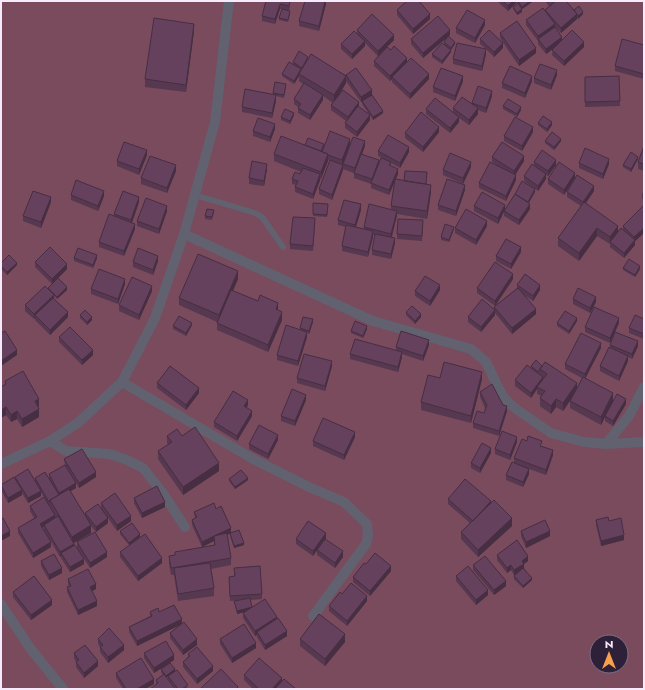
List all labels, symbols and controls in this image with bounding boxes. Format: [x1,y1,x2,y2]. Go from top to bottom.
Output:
north arrow [589,634,629,674]
text: N [605,636,613,652]

